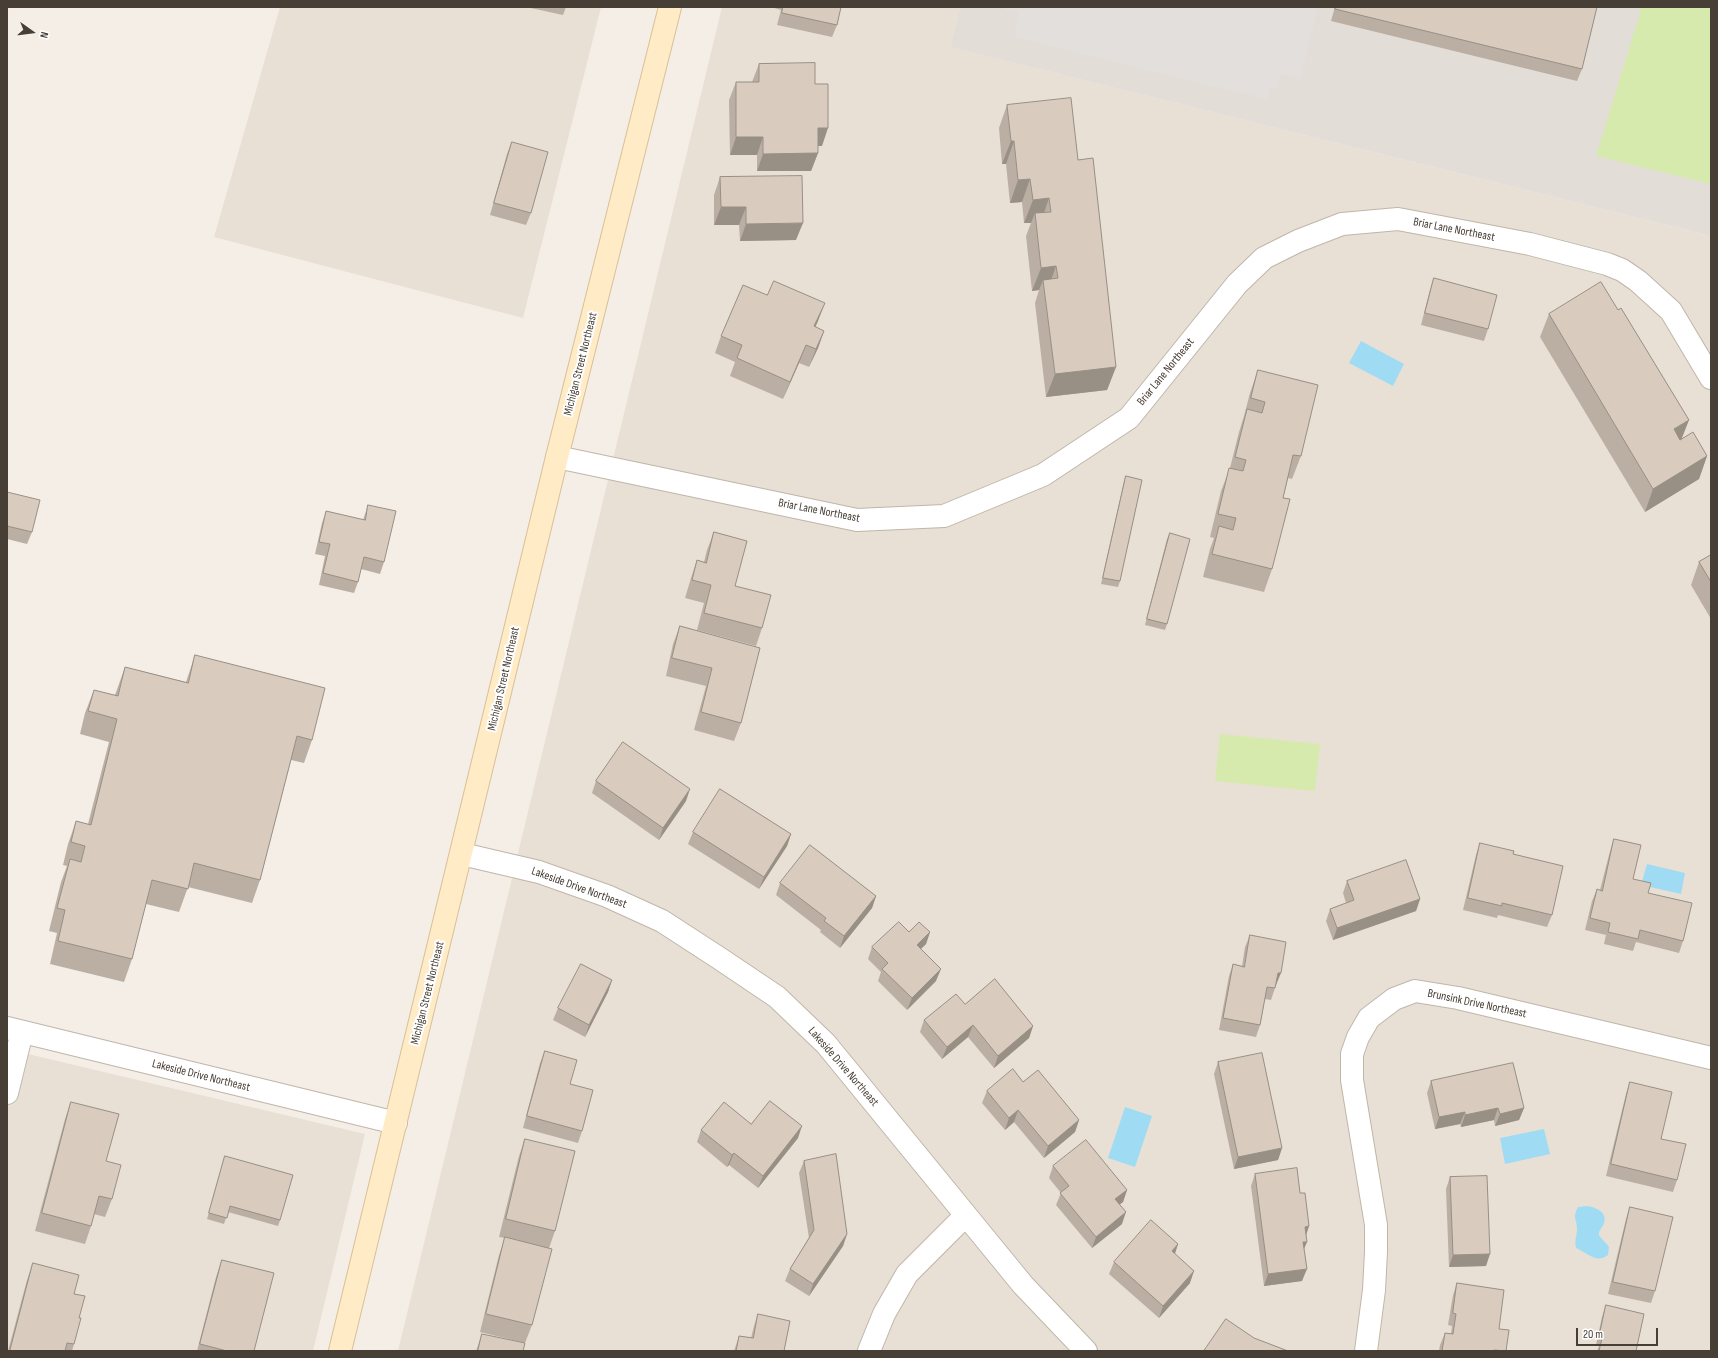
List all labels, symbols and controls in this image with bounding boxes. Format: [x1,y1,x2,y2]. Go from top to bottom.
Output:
north arrow [12,12,52,52]
text: N [37,31,51,39]
street label: Briar Lane Northeast [1412,215,1496,245]
street label: Michigan Street Northeast [561,311,601,417]
street label: Briar Lane Northeast [1134,335,1198,409]
street label: Briar Lane Northeast [777,496,861,526]
street label: Michigan Street Northeast [485,626,523,732]
street label: Lakeside Drive Northeast [529,864,629,912]
street label: Michigan Street Northeast [408,940,448,1046]
street label: Brunsink Drive Northeast [1426,986,1528,1022]
street label: Lakeside Drive Northeast [805,1024,881,1110]
street label: Lakeside Drive Northeast [151,1057,251,1095]
scale bar [1578,1320,1660,1346]
text: 20 m [1583,1327,1603,1342]

